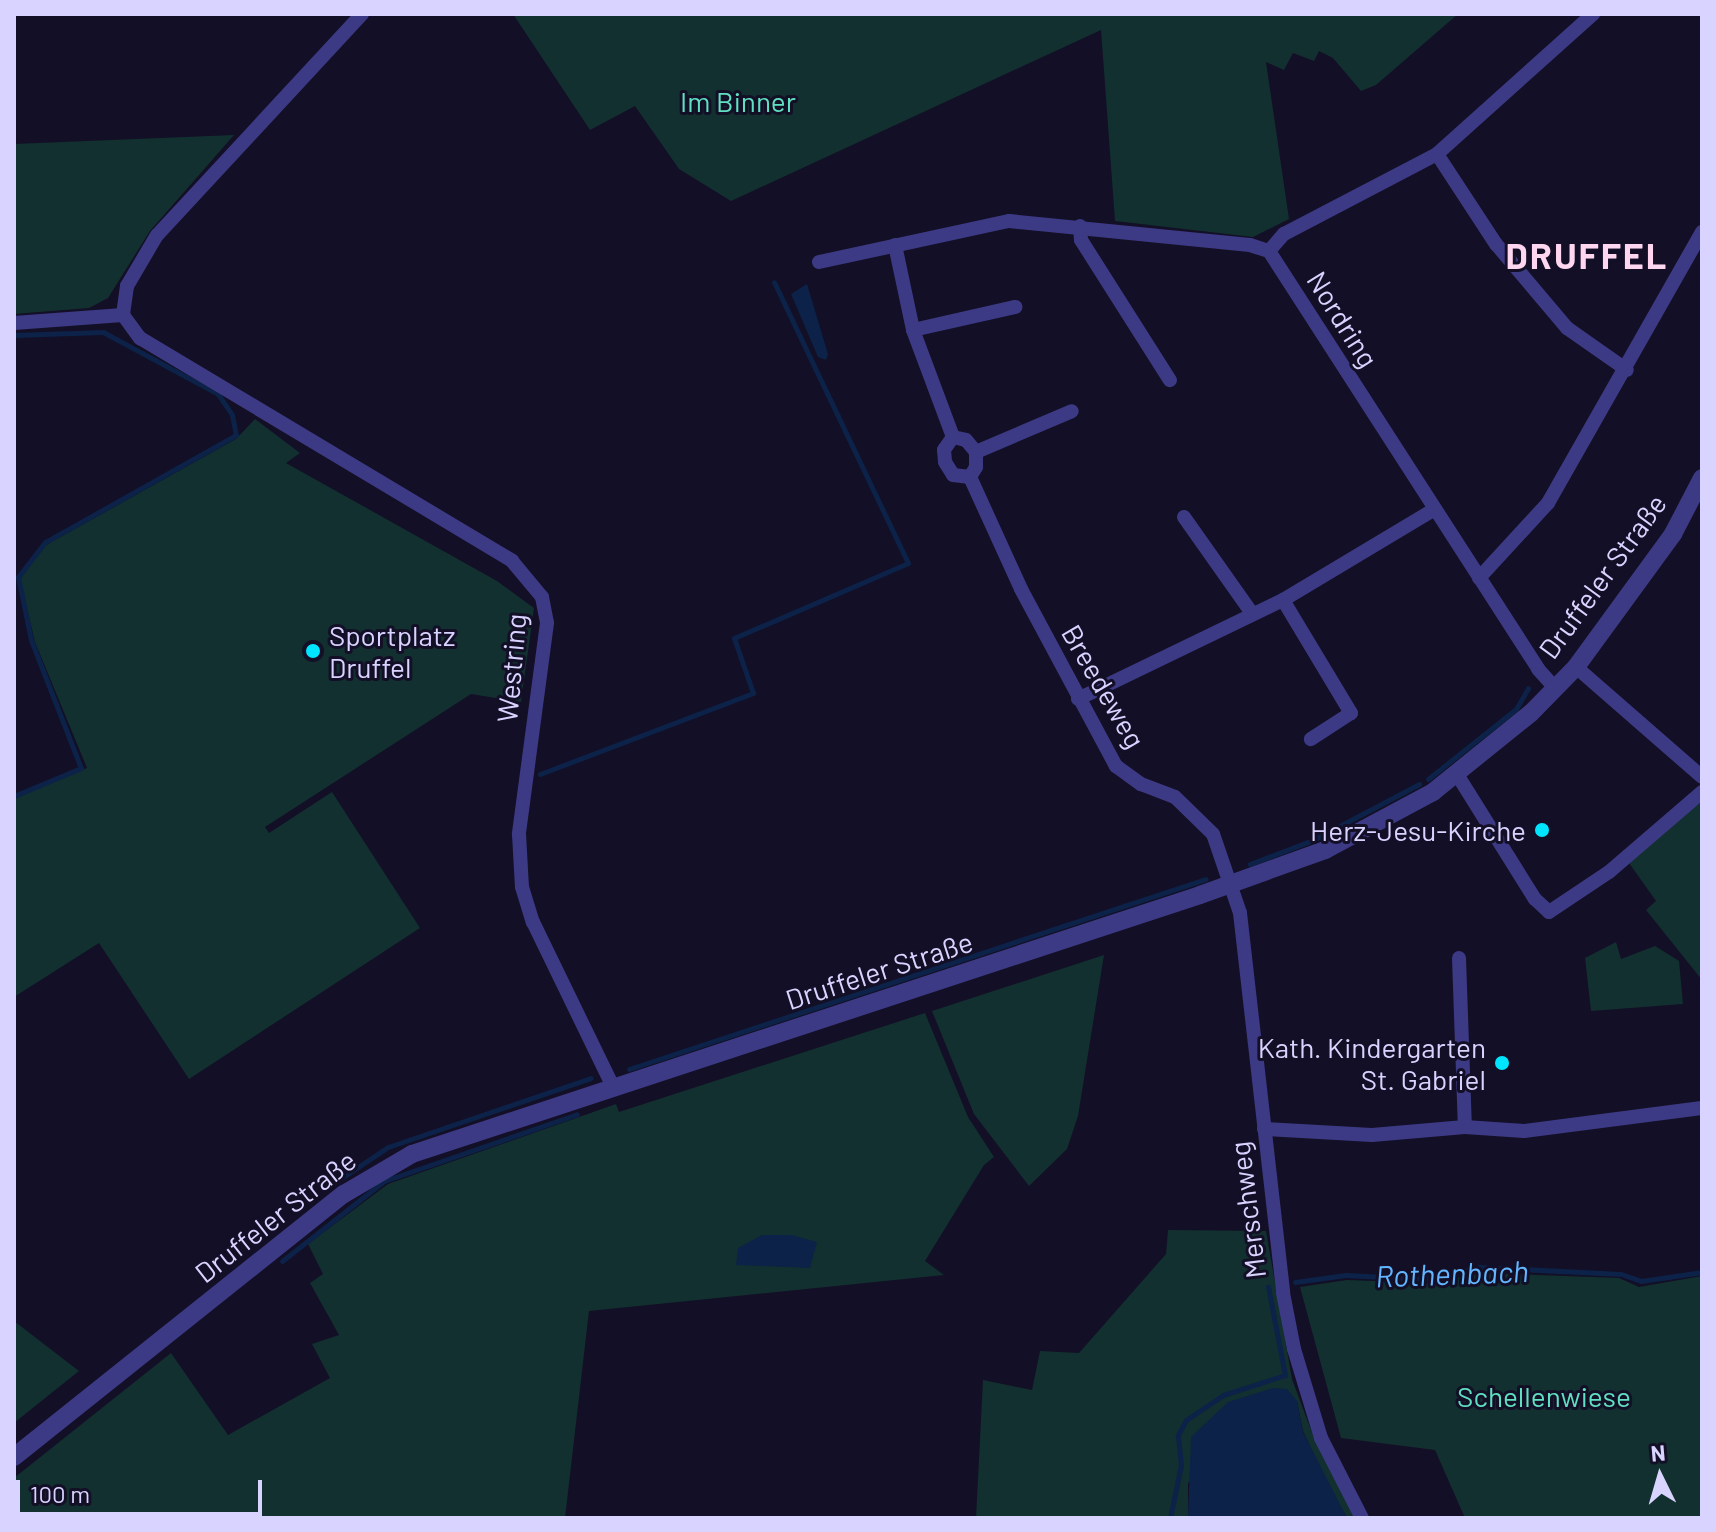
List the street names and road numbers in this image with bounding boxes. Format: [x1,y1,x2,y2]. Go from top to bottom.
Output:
street label: Nordring [1300,265,1386,373]
street label: Druffeler Straße [1531,487,1673,665]
street label: Westring [490,612,532,724]
street label: Breedeweg [1055,618,1153,754]
street label: Druffeler Straße [781,924,977,1016]
street label: Merschweg [1222,1140,1272,1280]
street label: Druffeler Straße [188,1143,362,1289]

